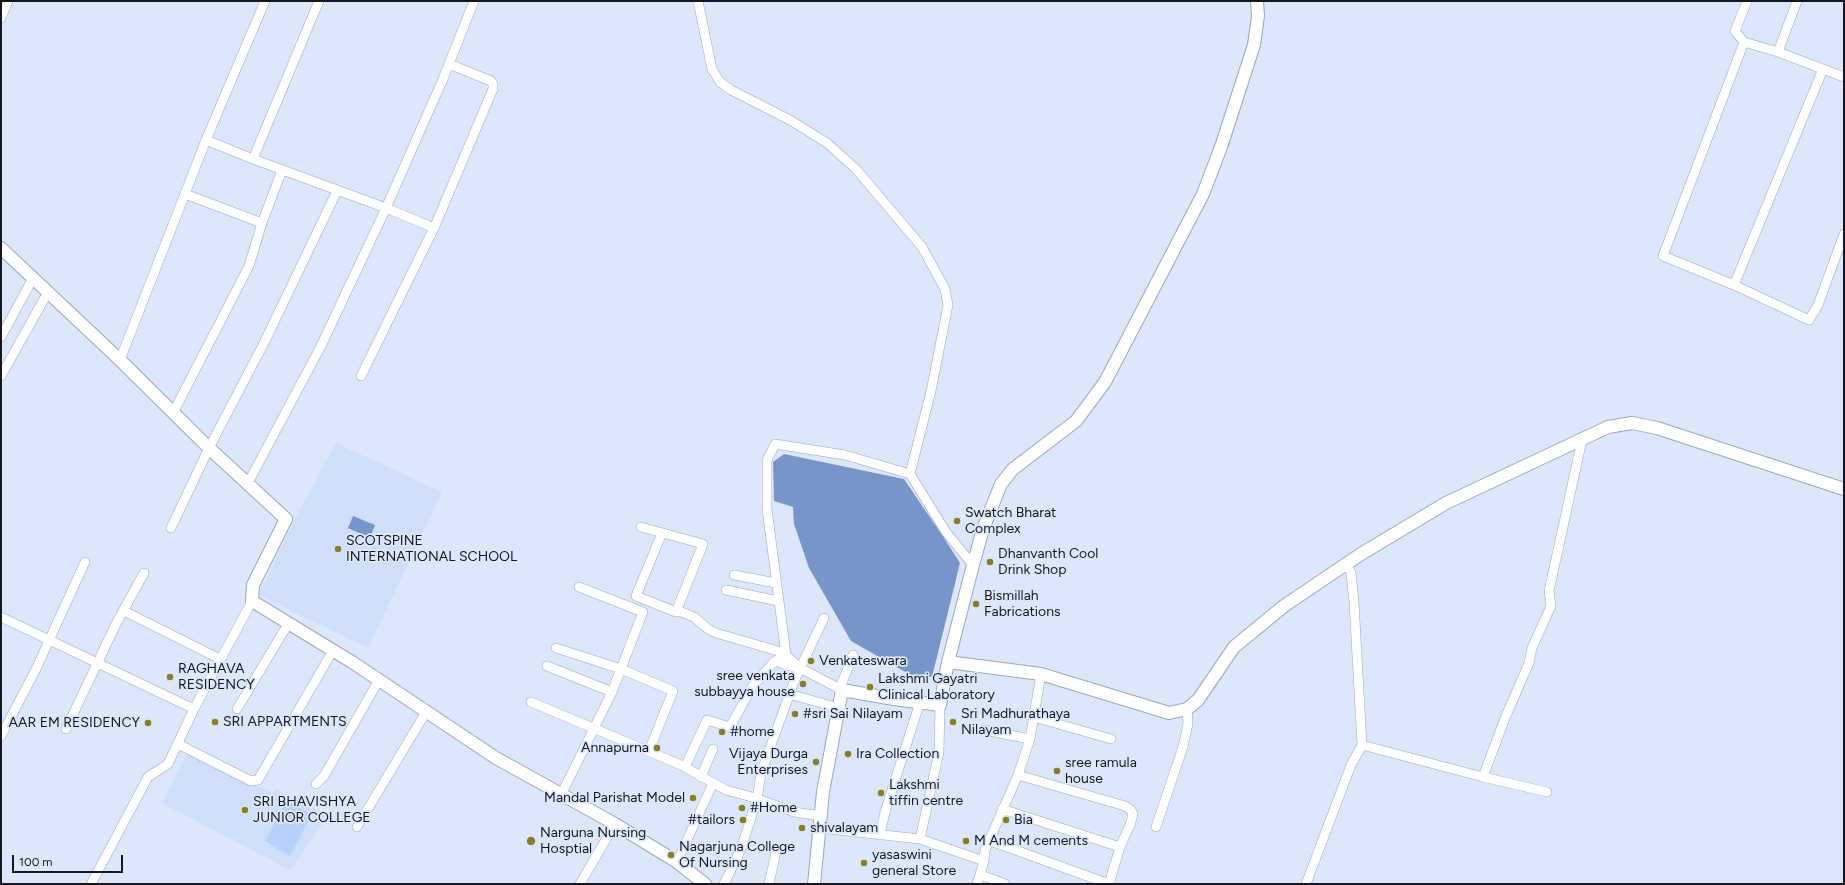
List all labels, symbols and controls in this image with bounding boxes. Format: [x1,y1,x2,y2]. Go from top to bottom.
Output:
place label: Swatch Bharat Complex [965,505,1056,538]
marker: Swatch Bharat Complex [952,516,962,526]
place label: SCOTSPINE INTERNATIONAL SCHOOL [346,533,517,566]
marker: SCOTSPINE INTERNATIONAL SCHOOL [333,544,343,554]
place label: Dhanvanth Cool Drink Shop [998,546,1098,578]
marker: Dhanvanth Cool Drink Shop [985,557,995,567]
place label: Bismillah Fabrications [984,588,1061,620]
marker: Bismillah Fabrications [971,599,981,609]
place label: Venkateswara [819,653,907,669]
marker: Venkateswara [806,656,816,666]
place label: RAGHAVA RESIDENCY [178,661,255,694]
place label: sree venkata subbayya house [694,668,795,700]
place label: Lakshmi Gayatri Clinical Laboratory [878,671,995,704]
marker: RAGHAVA RESIDENCY [165,672,175,682]
marker: sree venkata subbayya house [798,679,808,689]
marker: Lakshmi Gayatri Clinical Laboratory [865,682,875,692]
place label: #sri Sai Nilayam [803,706,903,722]
place label: Sri Madhurathaya Nilayam [961,706,1070,738]
marker: #sri Sai Nilayam [790,709,800,719]
place label: SRI APPARTMENTS [223,714,347,730]
place label: AAR EM RESIDENCY [8,715,140,731]
marker: SRI APPARTMENTS [210,717,220,727]
marker: Sri Madhurathaya Nilayam [948,717,958,727]
marker: AAR EM RESIDENCY [143,718,153,728]
place label: #home [730,724,774,740]
marker: #home [717,727,727,737]
place label: Annapurna [581,740,649,756]
marker: Annapurna [652,743,662,753]
place label: Vijaya Durga Enterprises [729,746,808,778]
place label: Ira Collection [856,746,939,762]
marker: Ira Collection [843,749,853,759]
place label: sree ramula house [1065,755,1137,788]
marker: Vijaya Durga Enterprises [811,757,821,767]
marker: sree ramula house [1052,766,1062,776]
place label: Lakshmi tiffin centre [889,777,963,810]
marker: Lakshmi tiffin centre [876,788,886,798]
place label: Mandal Parishat Model [544,790,685,806]
marker: Mandal Parishat Model [688,793,698,803]
place label: SRI BHAVISHYA JUNIOR COLLEGE [253,794,371,826]
place label: #Home [750,800,797,816]
marker: #Home [737,803,747,813]
marker: SRI BHAVISHYA JUNIOR COLLEGE [240,805,250,815]
place label: #tailors [688,812,735,828]
place label: Bia [1014,812,1033,828]
marker: #tailors [738,815,748,825]
marker: Bia [1001,815,1011,825]
place label: shivalayam [810,820,878,836]
marker: shivalayam [797,823,807,833]
place label: Narguna Nursing Hosptial [540,825,646,858]
place label: M And M cements [974,833,1088,849]
marker: Narguna Nursing Hosptial [525,835,537,847]
marker: M And M cements [961,836,971,846]
place label: Nagarjuna College Of Nursing [679,839,795,872]
scale bar [14,847,125,873]
place label: yasaswini general Store [872,847,956,880]
marker: Nagarjuna College Of Nursing [666,850,676,860]
text: 100 m [19,855,53,869]
marker: yasaswini general Store [859,858,869,868]

